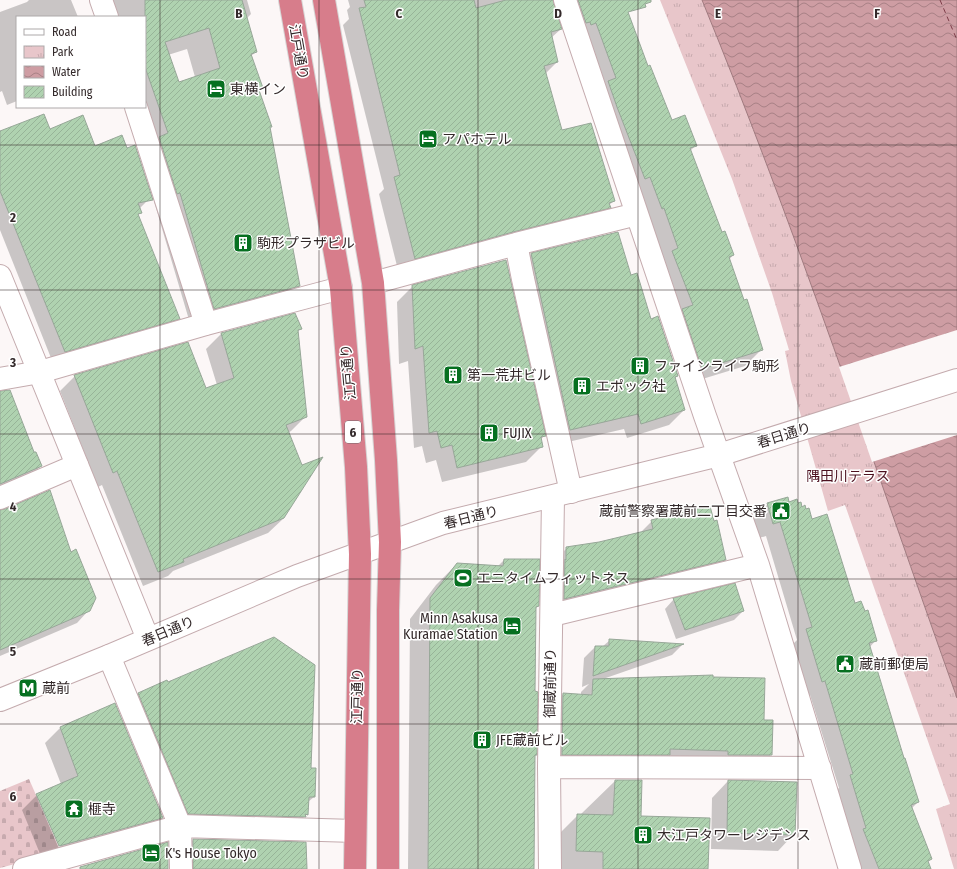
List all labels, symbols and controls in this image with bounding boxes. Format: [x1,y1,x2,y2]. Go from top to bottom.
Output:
text: B [235,6,243,21]
text: C [396,6,403,21]
text: D [554,6,562,21]
text: E [715,6,721,21]
text: F [874,6,880,21]
legend [16,16,146,108]
street label: 江戸通り [285,23,312,81]
text: Road [52,25,77,39]
text: Park [52,45,74,59]
text: Water [52,65,81,79]
hotel icon: 東横イン [205,78,227,100]
place label: 東横イン [230,81,286,98]
text: Building [52,85,93,99]
hotel icon: アパホテル [417,128,439,150]
place label: アパホテル [442,131,512,148]
text: 2 [9,210,16,225]
building icon: 駒形プラザビル [232,232,254,254]
place label: 駒形プラザビル [257,235,355,252]
street label: 江戸通り [338,343,359,401]
text: 3 [9,355,16,370]
building icon: ファインライフ駒形 [629,355,651,377]
place label: ファインライフ駒形 [654,358,780,375]
building icon: 第一荒井ビル [442,364,464,386]
place label: 第一荒井ビル [467,367,551,384]
building icon: エポック社 [571,375,593,397]
place label: エポック社 [596,378,666,395]
street label: 春日通り [755,419,813,452]
road number: 6 [345,421,361,443]
building icon: FUJIX [478,422,500,444]
place label: FUJIX [503,425,532,442]
park label: 隅田川テラス [806,468,890,485]
text: 4 [10,499,17,514]
public building icon: 蔵前警察署蔵前二丁目交番 [770,500,792,522]
street label: 春日通り [442,502,500,533]
place label: 蔵前警察署蔵前二丁目交番 [599,503,767,520]
sports icon: エニタイムフィットネス [452,567,474,589]
place label: エニタイムフィットネス [477,570,630,587]
place label: Minn Asakusa Kuramae Station [403,610,498,643]
street label: 春日通り [139,613,197,650]
hotel icon: Minn Asakusa Kuramae Station [501,615,523,637]
text: 5 [10,644,16,659]
street label: 御蔵前通り [541,648,560,718]
public building icon: 蔵前郵便局 [834,653,856,675]
place label: 蔵前郵便局 [859,656,929,673]
street label: 江戸通り [349,668,366,724]
metro station icon: 蔵前 [17,677,39,699]
place label: 蔵前 [42,680,70,697]
building icon: JFE蔵前ビル [471,729,493,751]
place label: JFE蔵前ビル [496,732,569,749]
text: 6 [10,789,17,804]
temple icon: 榧寺 [63,798,85,820]
place label: 榧寺 [88,801,116,818]
building icon: 大江戸タワーレジデンス [632,824,654,846]
place label: 大江戸タワーレジデンス [657,827,811,844]
hotel icon: K's House Tokyo [140,842,162,864]
place label: K's House Tokyo [165,845,257,862]

